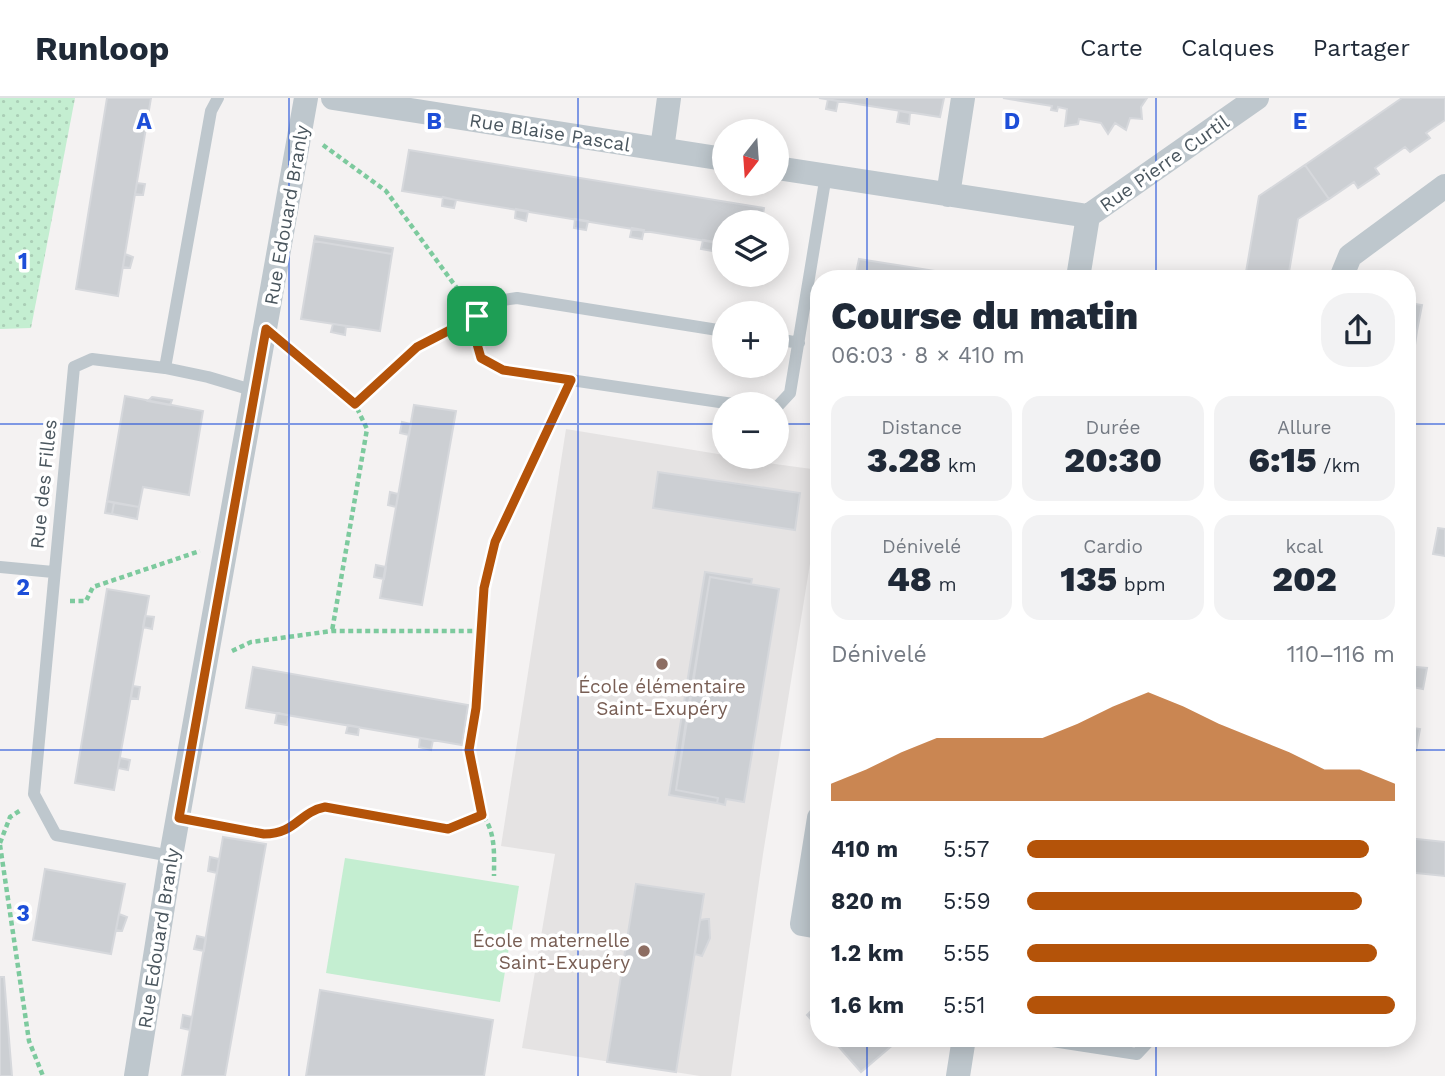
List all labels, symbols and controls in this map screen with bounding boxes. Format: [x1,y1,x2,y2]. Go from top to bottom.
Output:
text: Runloop [35,29,170,68]
text: Carte [1080,34,1143,62]
text: Calques [1181,34,1275,62]
text: Partager [1313,34,1410,62]
text: A [136,108,152,135]
text: B [426,108,442,135]
street label: Rue Blaise Pascal [468,108,632,157]
text: D [1004,108,1020,135]
text: E [1293,108,1307,135]
street label: Rue Pierre Curtil [1095,110,1234,217]
north arrow [712,119,789,196]
map controls [712,119,789,469]
street label: Rue Edouard Branly [259,123,314,307]
button: layers [712,210,789,287]
text: 1 [18,248,28,275]
pin [447,286,507,346]
button: share [1321,293,1395,367]
text: Course du matin [831,294,1138,338]
icon: arrive [458,297,496,335]
button: + [712,301,789,378]
text: 06:03 · 8 × 410 m [831,342,1025,369]
button: − [712,392,789,469]
text: Distance [881,416,962,439]
text: Durée [1086,416,1140,439]
text: Allure [1277,416,1331,439]
street label: Rue des Filles [25,418,62,550]
text: 3.28 [867,439,941,481]
text: 20:30 [1064,439,1162,481]
text: 6:15 [1248,439,1317,481]
text: km [941,454,977,477]
text: /km [1317,454,1360,477]
text: Dénivelé [882,535,961,558]
text: Cardio [1083,535,1143,558]
text: kcal [1286,535,1323,558]
text: 48 [887,558,932,600]
text: 135 [1060,558,1117,600]
text: 202 [1272,558,1337,600]
text: m [932,573,957,596]
text: bpm [1117,573,1166,596]
text: 2 [16,574,30,601]
text: Dénivelé [831,641,927,668]
text: 110–116 m [1287,641,1395,668]
marker: École élémentaire Saint-Exupéry [654,656,670,672]
place label: École élémentaire Saint-Exupéry [578,675,746,720]
text: 410 m [831,836,898,863]
text: 5:57 [943,836,989,863]
street label: Rue Edouard Branly [133,846,184,1030]
text: 820 m [831,888,902,915]
text: 5:59 [943,888,991,915]
text: 3 [16,900,30,927]
place label: École maternelle Saint-Exupéry [472,929,630,974]
text: 1.2 km [831,940,904,967]
text: 5:55 [943,940,990,967]
marker: École maternelle Saint-Exupéry [636,943,652,959]
text: 1.6 km [831,992,904,1019]
text: 5:51 [943,992,986,1019]

